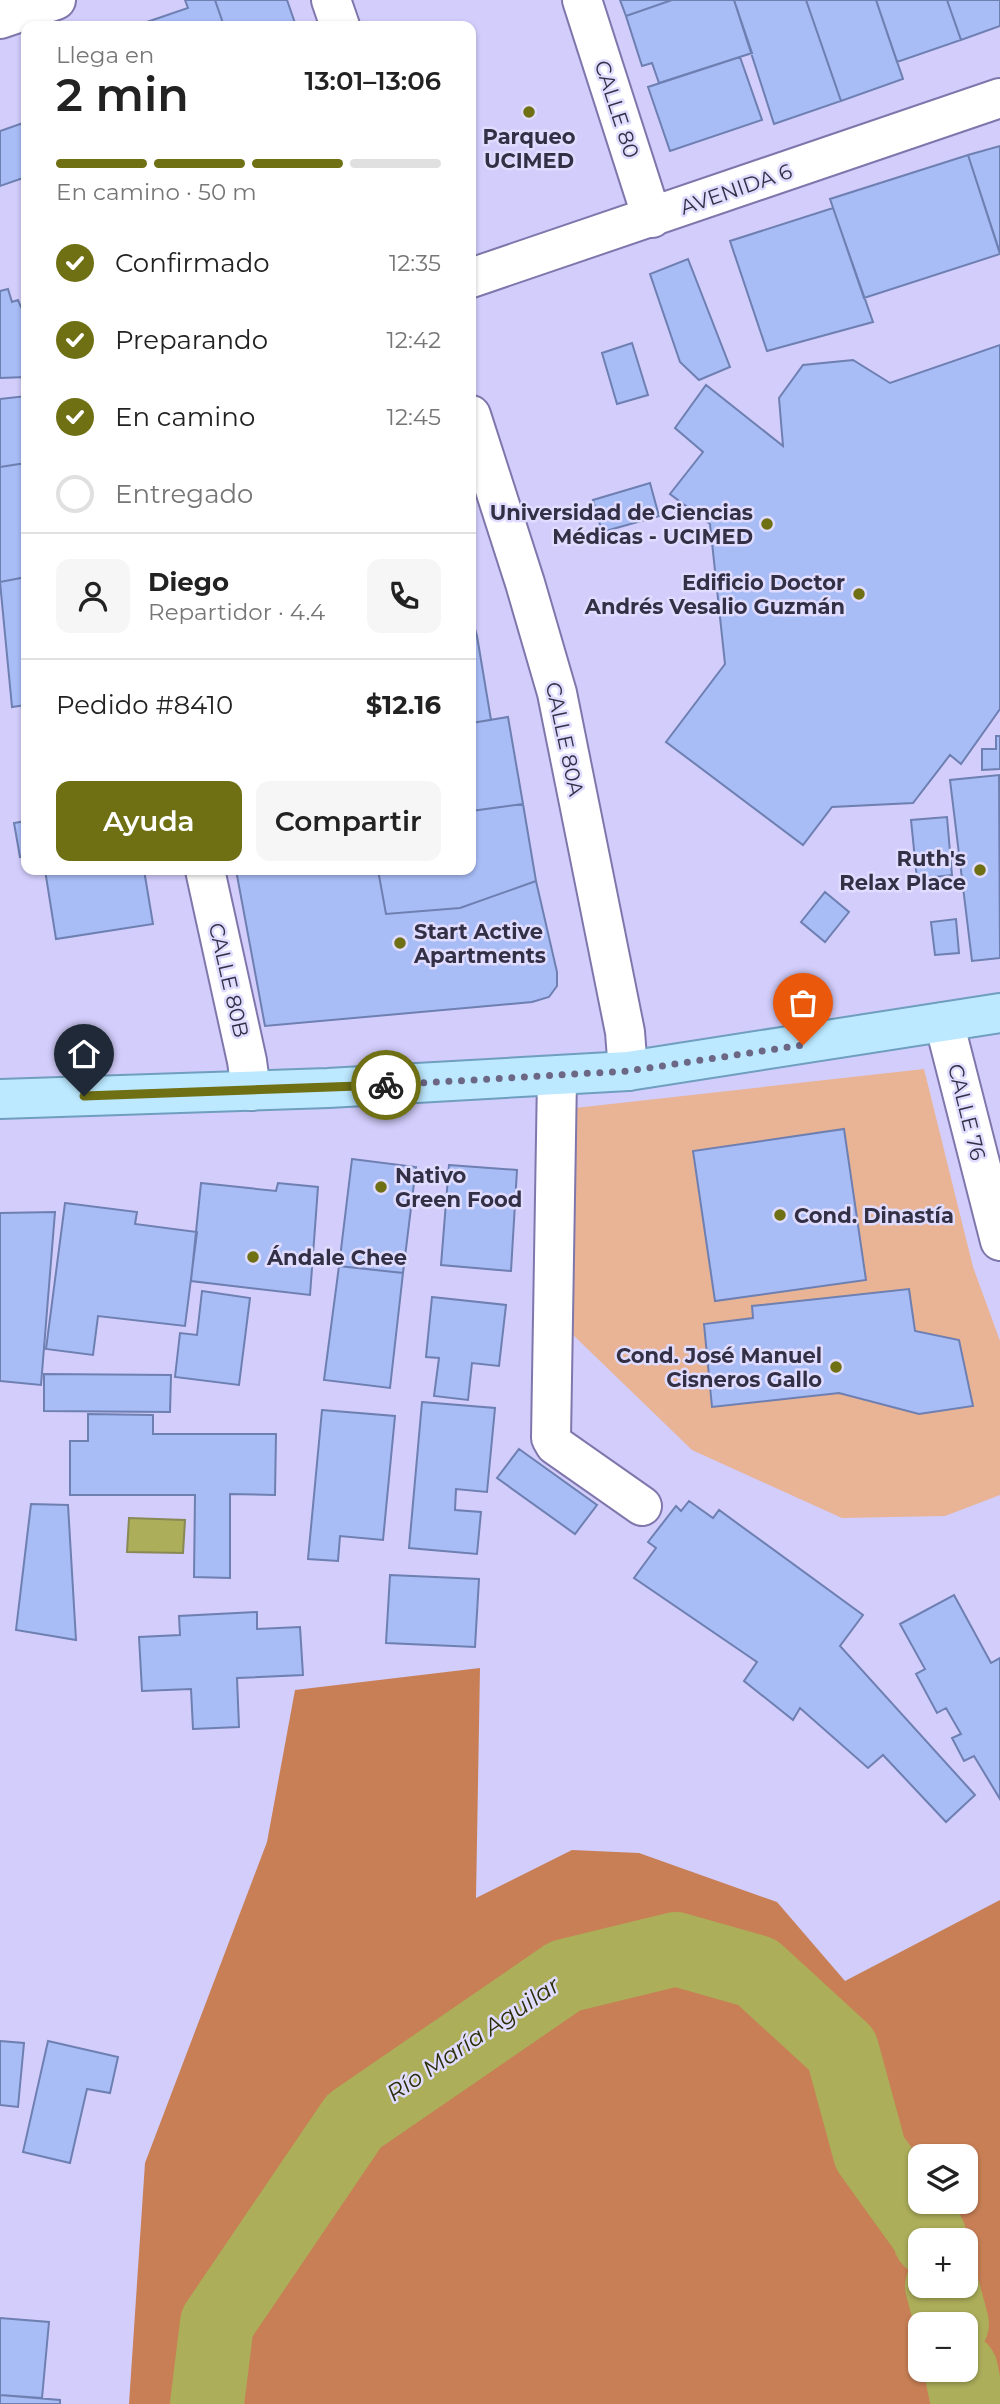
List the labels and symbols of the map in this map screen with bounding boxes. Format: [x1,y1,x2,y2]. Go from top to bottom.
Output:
street label: CALLE 80 [589,57,645,161]
marker: Parqueo UCIMED [521,104,537,120]
place label: Parqueo UCIMED [483,124,576,173]
street label: AVENIDA 6 [677,158,795,220]
place label: Universidad de Ciencias Médicas - UCIMED [490,500,753,549]
marker: Universidad de Ciencias Médicas - UCIMED [759,516,775,532]
place label: Edificio Doctor Andrés Vesalio Guzmán [584,570,845,619]
marker: Edificio Doctor Andrés Vesalio Guzmán [851,586,867,602]
street label: CALLE 80A [541,680,589,799]
place label: Ruth's Relax Place [839,846,966,895]
marker: Ruth's Relax Place [972,862,988,878]
place label: Start Active Apartments [413,919,546,968]
street label: CALLE 80B [204,920,254,1040]
marker: Start Active Apartments [392,935,408,951]
pin [773,973,833,1045]
pin [54,1024,114,1096]
courier [351,1050,421,1120]
street label: CALLE 76 [943,1061,991,1163]
place label: Nativo Green Food [395,1163,522,1212]
marker: Nativo Green Food [373,1179,389,1195]
place label: Cond. Dinastía [794,1203,954,1228]
marker: Cond. Dinastía [772,1207,788,1223]
place label: Ándale Chee [266,1245,407,1270]
marker: Ándale Chee [245,1249,261,1265]
place label: Cond. José Manuel Cisneros Gallo [616,1343,822,1392]
marker: Cond. José Manuel Cisneros Gallo [828,1359,844,1375]
water label: Río María Aguilar [381,1970,565,2107]

